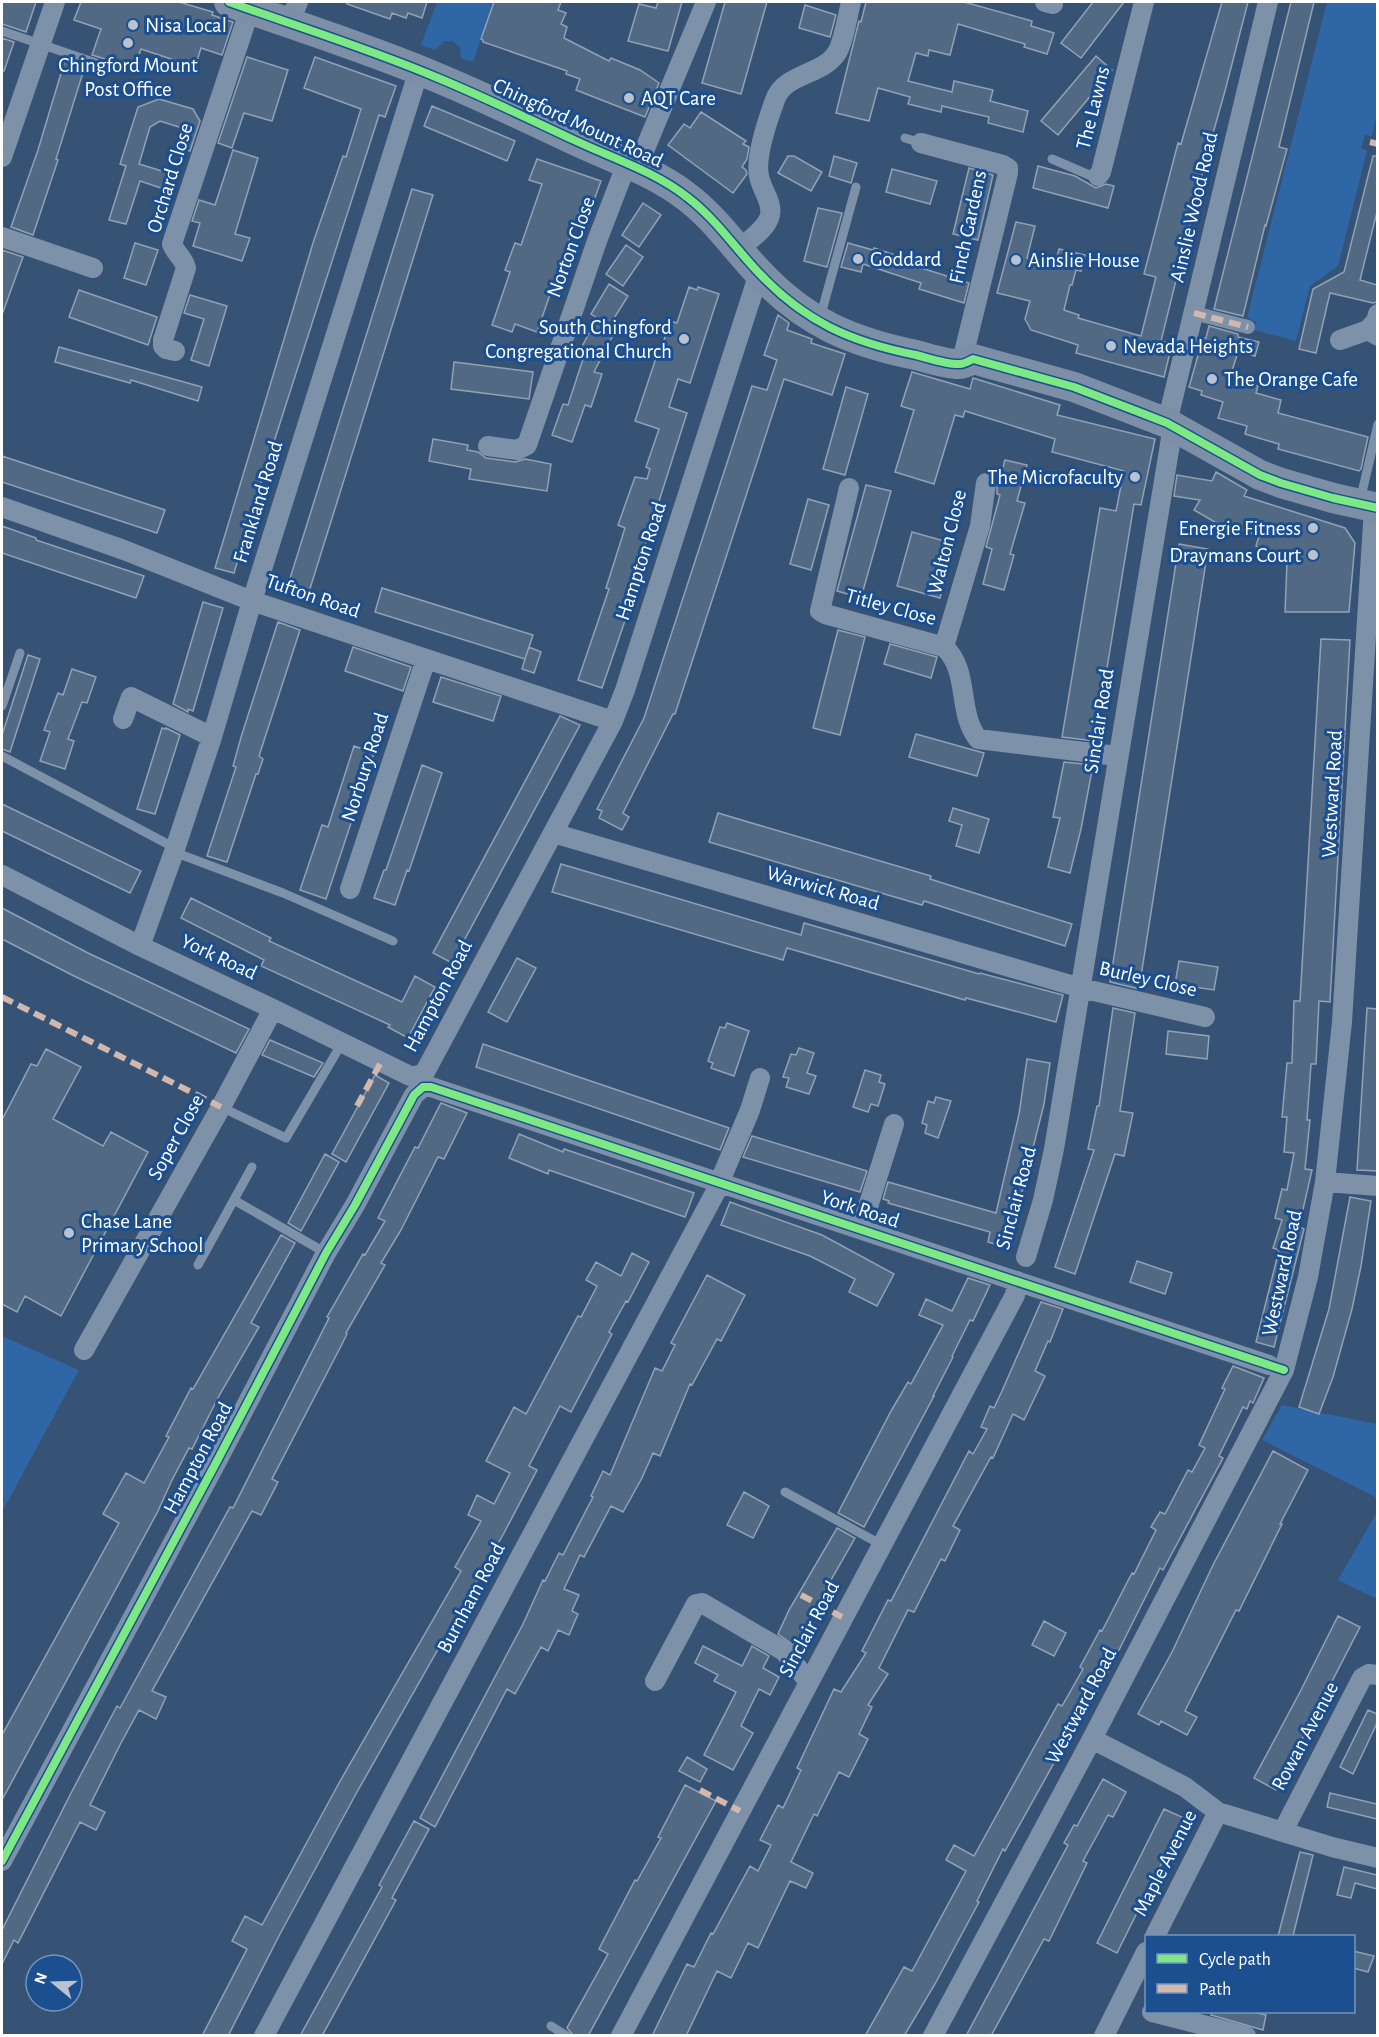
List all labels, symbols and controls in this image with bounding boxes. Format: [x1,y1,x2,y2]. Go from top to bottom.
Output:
place label: Nisa Local [145,15,227,36]
marker: Nisa Local [126,18,140,32]
marker: Chingford Mount Post Office [121,36,135,50]
place label: Chingford Mount Post Office [58,55,198,100]
street label: The Lawns [1073,64,1113,152]
street label: Chingford Mount Road [490,74,666,172]
place label: AQT Care [641,88,716,109]
marker: AQT Care [622,91,636,105]
street label: Orchard Close [143,121,197,235]
street label: Ainslie Wood Road [1166,130,1222,284]
street label: Finch Gardens [946,168,990,286]
street label: Norton Close [543,194,599,300]
place label: Goddard [870,249,942,270]
place label: Ainslie House [1028,250,1140,271]
marker: Goddard [851,252,865,266]
marker: Ainslie House [1009,253,1023,267]
place label: South Chingford Congregational Church [485,317,672,362]
marker: South Chingford Congregational Church [677,332,691,346]
place label: Nevada Heights [1123,336,1253,357]
marker: Nevada Heights [1104,339,1118,353]
place label: The Orange Cafe [1224,369,1358,390]
marker: The Orange Cafe [1205,372,1219,386]
street label: Frankland Road [229,438,287,566]
place label: The Microfaculty [987,467,1123,488]
marker: The Microfaculty [1128,470,1142,484]
street label: Walton Close [924,487,970,597]
street label: Hampton Road [612,499,670,623]
place label: Energie Fitness [1178,518,1301,539]
marker: Energie Fitness [1306,521,1320,535]
place label: Draymans Court [1169,545,1301,566]
marker: Draymans Court [1306,548,1320,562]
street label: Tufton Road [263,570,363,622]
street label: Titley Close [843,585,939,629]
street label: Sinclair Road [1080,667,1118,775]
street label: Norbury Road [337,710,393,824]
street label: Westward Road [1318,729,1346,859]
street label: Warwick Road [764,862,882,914]
street label: York Road [178,930,260,984]
street label: Hampton Road [400,936,476,1055]
street label: Burley Close [1097,958,1199,1000]
street label: Soper Close [144,1091,208,1183]
street label: Sinclair Road [992,1144,1040,1252]
street label: York Road [818,1186,902,1232]
street label: Westward Road [1258,1208,1306,1338]
place label: Chase Lane Primary School [81,1211,204,1256]
marker: Chase Lane Primary School [62,1226,76,1240]
street label: Hampton Road [160,1398,236,1517]
street label: Burnham Road [433,1539,509,1657]
street label: Sinclair Road [775,1577,843,1681]
street label: Westward Road [1042,1644,1120,1768]
street label: Rowan Avenue [1268,1678,1342,1794]
street label: Maple Avenue [1129,1806,1201,1920]
legend [1145,1935,1355,2013]
text: Cycle path [1199,1951,1271,1969]
north arrow [24,1953,84,2013]
text: N [31,1971,50,1986]
text: Path [1199,1981,1231,1999]

